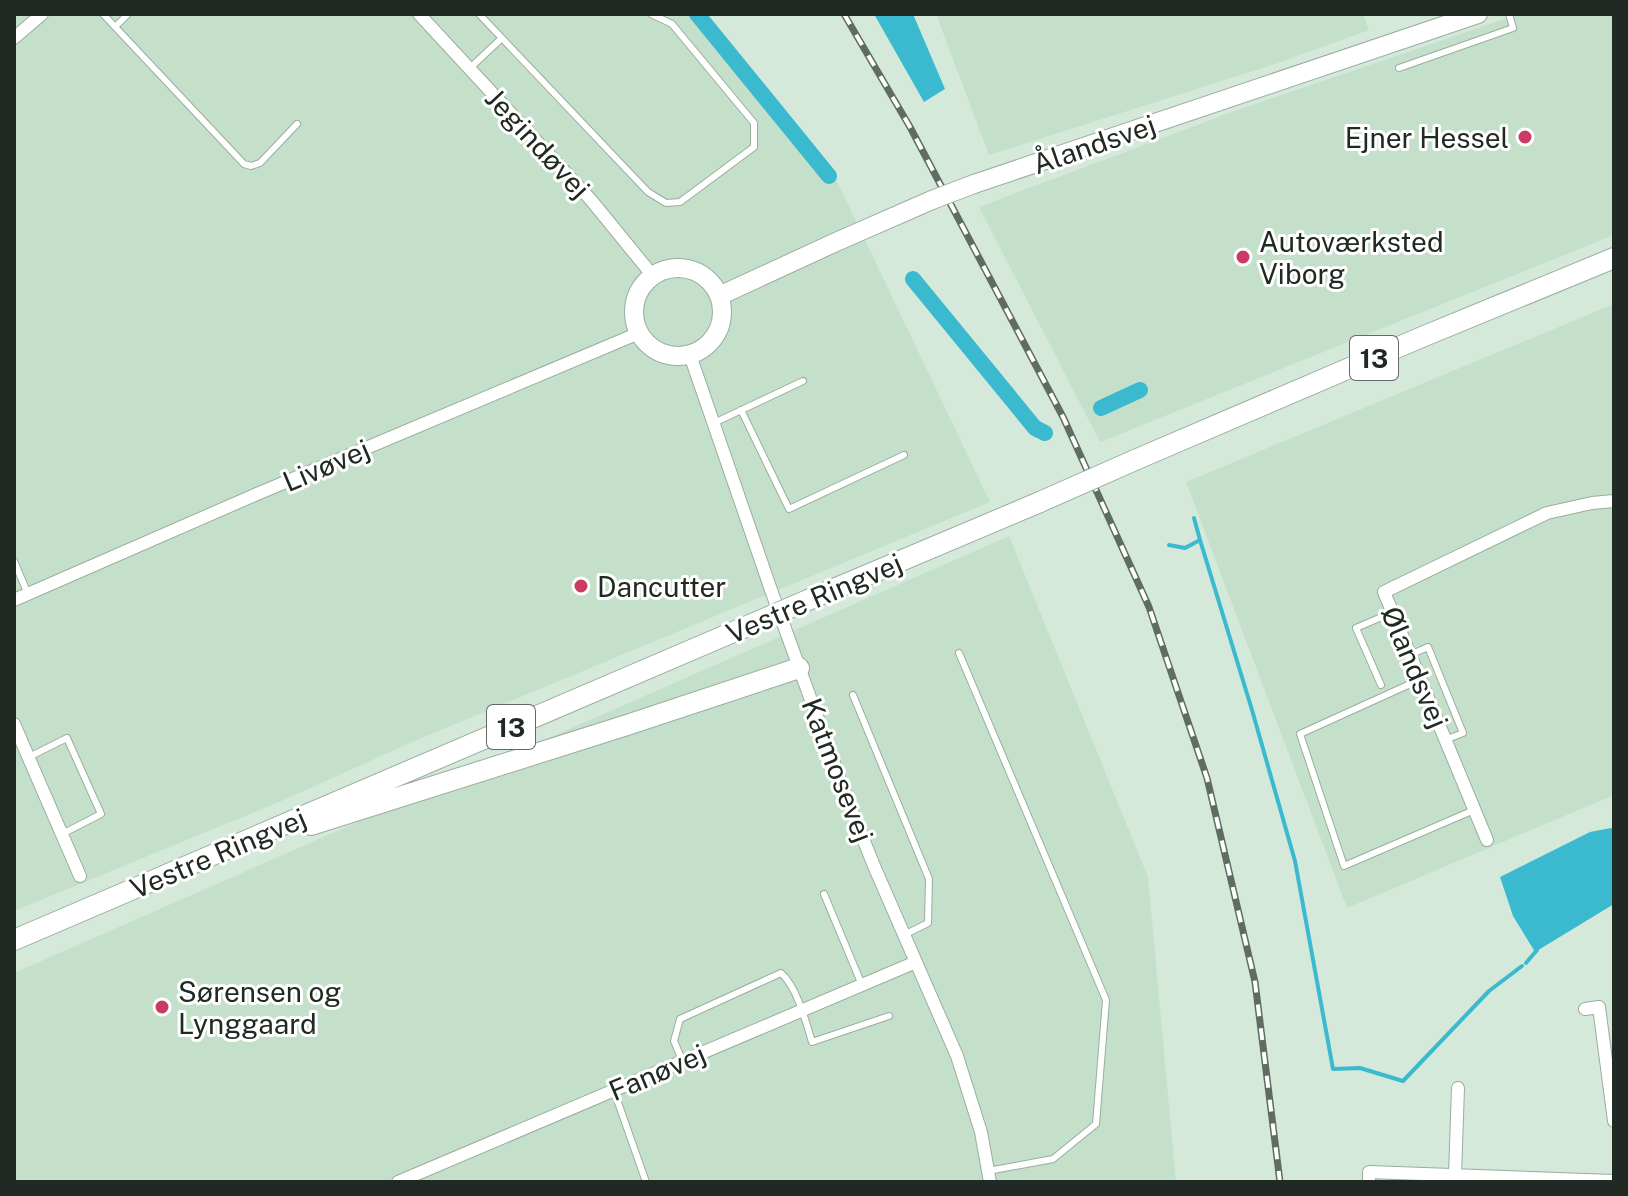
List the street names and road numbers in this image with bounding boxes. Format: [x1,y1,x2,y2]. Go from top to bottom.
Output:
street label: Jegindøvej [479,81,597,205]
street label: Ålandsvej [1028,106,1160,180]
road number: 13 [1350,336,1398,380]
street label: Livøvej [278,432,374,498]
street label: Vestre Ringvej [721,546,907,650]
street label: Ølandsvej [1375,601,1455,733]
street label: Katmosevej [795,693,881,847]
road number: 13 [487,705,535,749]
street label: Vestre Ringvej [125,801,311,905]
street label: Fanøvej [604,1037,710,1107]

